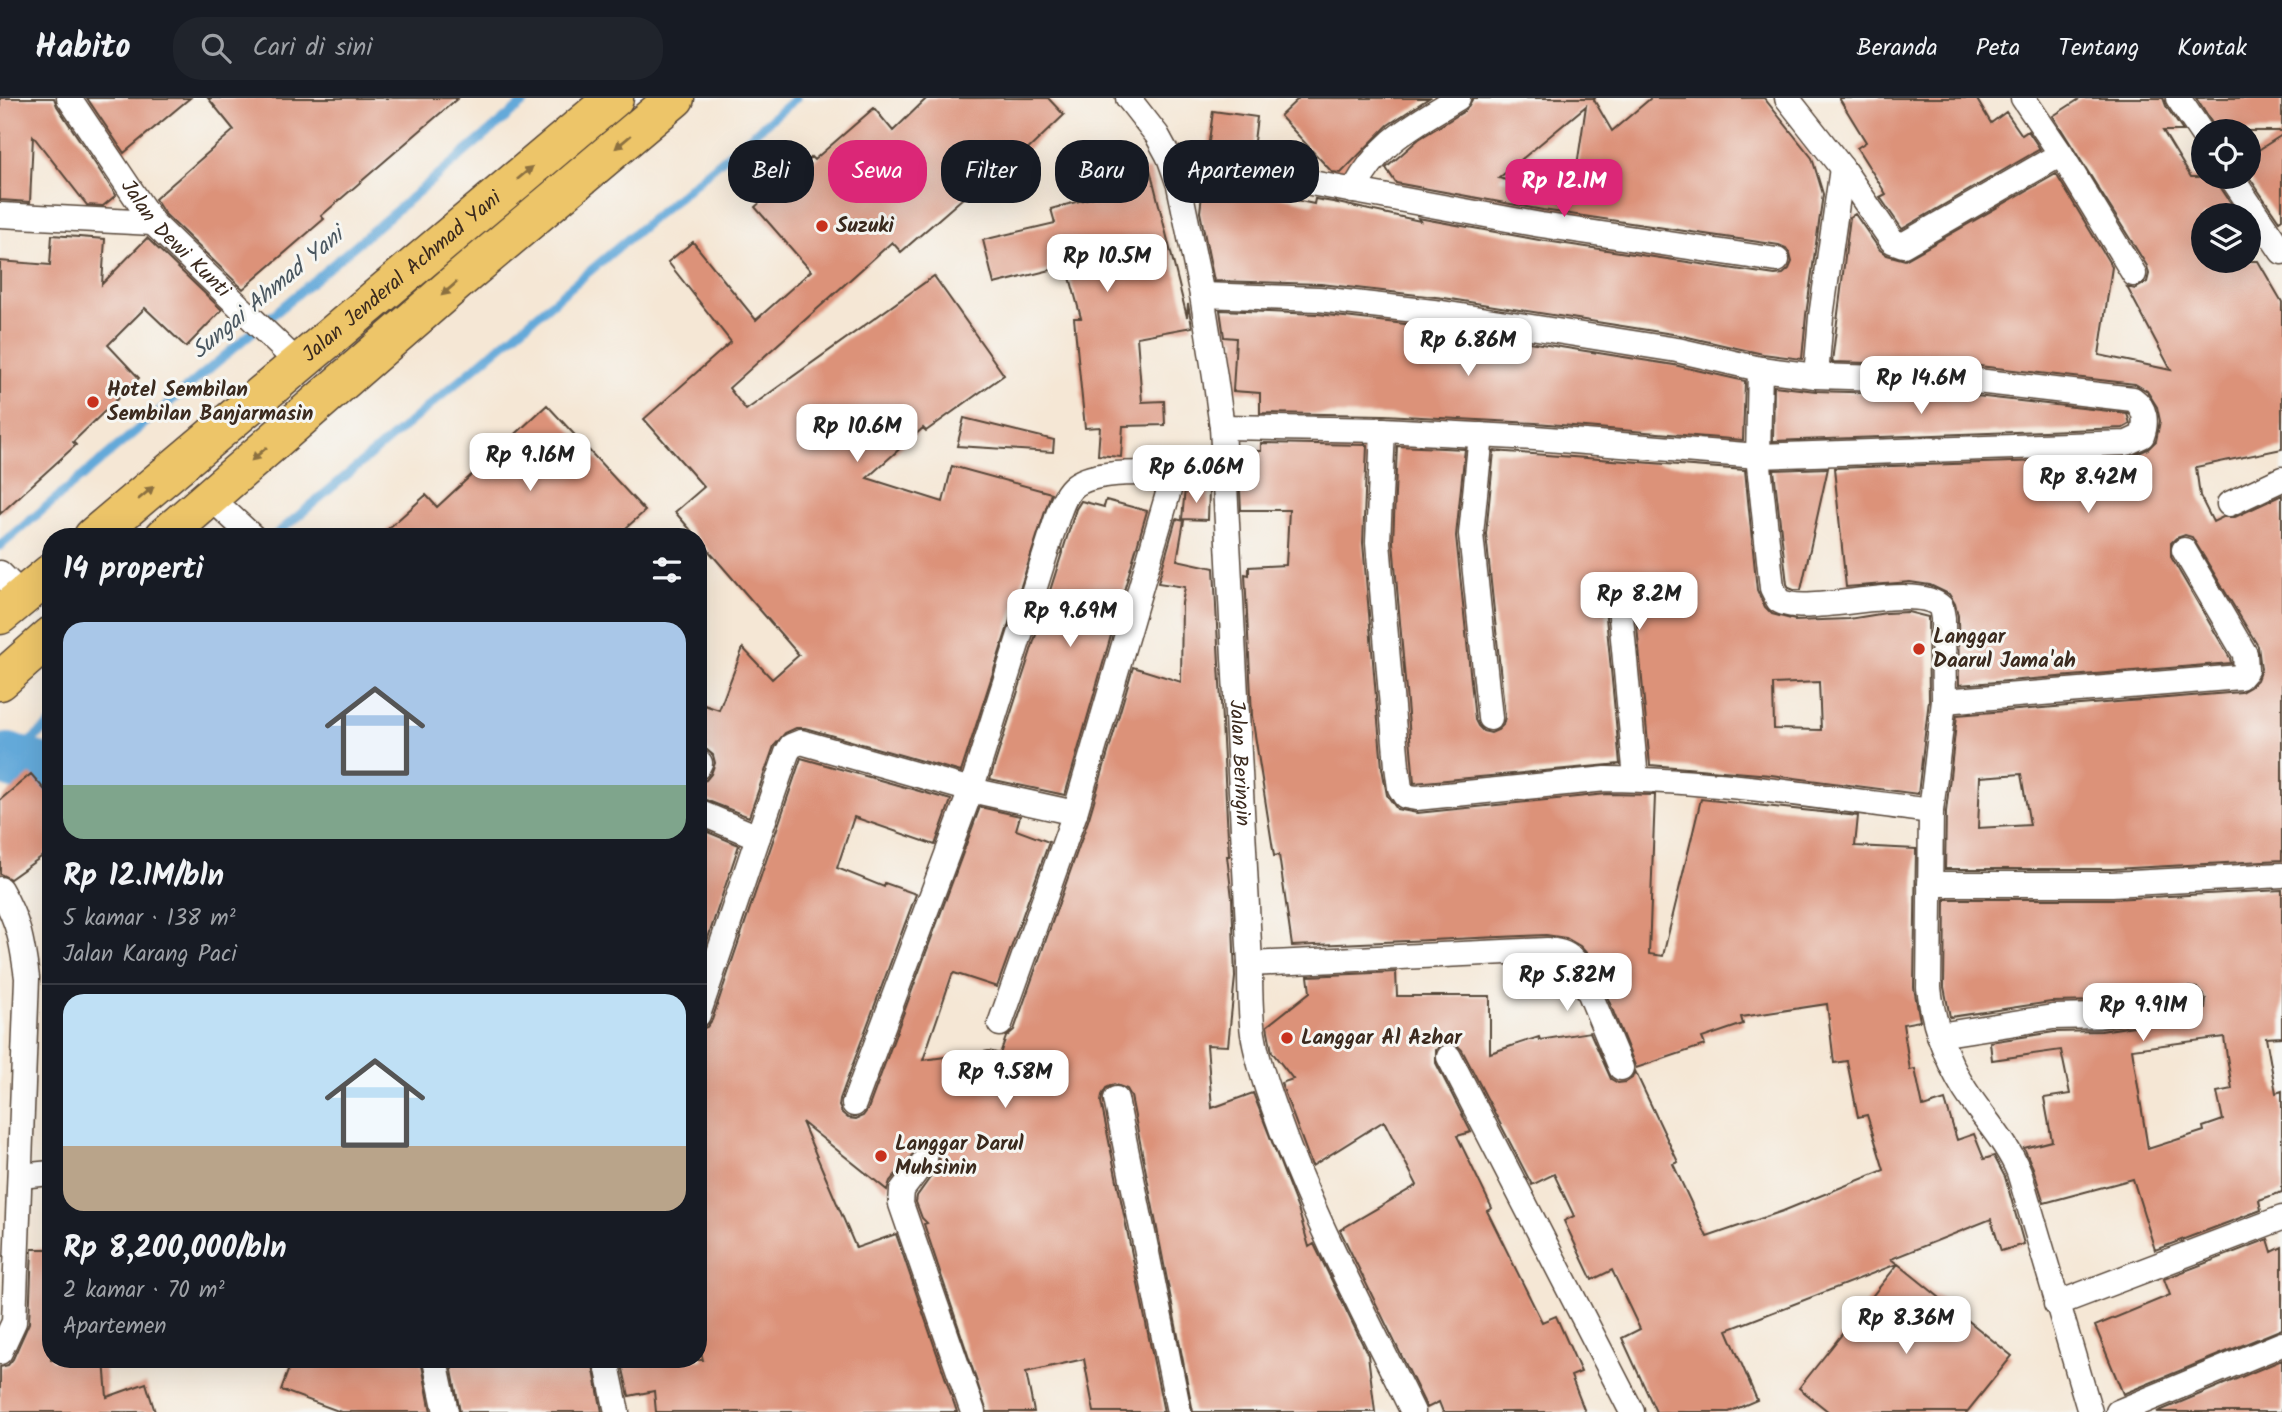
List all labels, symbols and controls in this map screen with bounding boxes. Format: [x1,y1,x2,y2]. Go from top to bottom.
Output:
search box [173,17,663,80]
text: Habito [35,22,131,75]
text: Cari di sini [253,27,372,69]
icon: search [197,29,235,67]
text: Beranda [1856,29,1938,68]
text: Peta [1976,29,2020,68]
text: Tentang [2058,29,2139,68]
text: Kontak [2177,29,2247,68]
map controls [2191,119,2261,273]
button: locate [2191,119,2261,189]
one-way arrow [614,134,632,150]
chip: Beli [728,140,814,203]
chip: Sewa [828,140,927,203]
chip: Filter [941,140,1041,203]
chip: Baru [1055,140,1149,203]
chip: Apartemen [1163,140,1319,203]
pin: Rp 12.1M [1492,159,1636,219]
text: Rp 12.1M [1521,164,1607,200]
one-way arrow [517,166,534,181]
street label: Jalan Dewi Kunti [112,173,239,307]
street label: Jalan Jenderal Achmad Yani [295,182,510,371]
button: layers [2191,203,2261,273]
place label: Suzuki [836,210,894,243]
water label: Sungai Ahmad Yani [184,216,356,369]
marker: Suzuki [814,218,830,234]
pin: Rp 10.5M [1035,234,1179,294]
text: Rp 10.5M [1063,239,1151,275]
one-way arrow [440,281,458,297]
pin: Rp 6.86M [1396,318,1540,378]
text: Rp 6.86M [1420,323,1516,359]
pin: Rp 14.6M [1849,356,1993,416]
text: Rp 14.6M [1876,361,1966,397]
place label: Hotel Sembilan Sembilan Banjarmasin [107,374,313,431]
marker: Hotel Sembilan Sembilan Banjarmasin [85,394,101,410]
pin: Rp 10.6M [785,404,929,464]
text: Rp 10.6M [812,409,902,445]
pin: Rp 9.16M [458,434,602,493]
text: Rp 9.16M [486,438,574,474]
one-way arrow [250,446,268,462]
pin: Rp 6.06M [1124,446,1268,505]
text: Rp 6.06M [1149,450,1243,486]
pin: Rp 8.42M [2016,456,2160,515]
text: Rp 8.42M [2039,460,2137,496]
one-way arrow [137,486,154,501]
text: 14 properti [63,546,204,594]
icon: filters [648,551,686,589]
pin: Rp 8.2M [1574,573,1704,632]
text: Rp 8.2M [1597,577,1681,613]
pin: Rp 9.69M [998,589,1142,649]
text: Rp 9.69M [1023,594,1117,630]
place label: Langgar Daarul Jama'ah [1933,621,2076,678]
marker: Langgar Daarul Jama'ah [1911,641,1927,657]
icon: home [312,668,438,794]
street label: Jalan Beringin [1220,699,1259,827]
text: Rp 12.1M/bln [63,853,224,901]
text: 5 kamar · 138 m² [63,901,236,937]
text: Jalan Karang Paci [63,937,237,973]
pin: Rp 5.82M [1495,954,1639,1013]
text: Rp 5.82M [1519,958,1615,994]
pin: Rp 9.91M [2071,984,2215,1043]
text: Rp 9.91M [2099,988,2187,1024]
place label: Langgar Al Azhar [1301,1022,1463,1055]
marker: Langgar Al Azhar [1279,1030,1295,1046]
icon: home [312,1040,438,1166]
pin: Rp 9.58M [933,1051,1077,1110]
text: Rp 9.58M [958,1055,1052,1091]
place label: Langgar Darul Muhsinin [895,1128,1024,1185]
marker: Langgar Darul Muhsinin [873,1148,889,1164]
text: Rp 8,200,000/bln [63,1225,287,1273]
text: 2 kamar · 70 m² [63,1273,224,1309]
pin: Rp 8.36M [1834,1296,1978,1356]
text: Rp 8.36M [1858,1301,1954,1337]
text: Apartemen [63,1309,167,1345]

